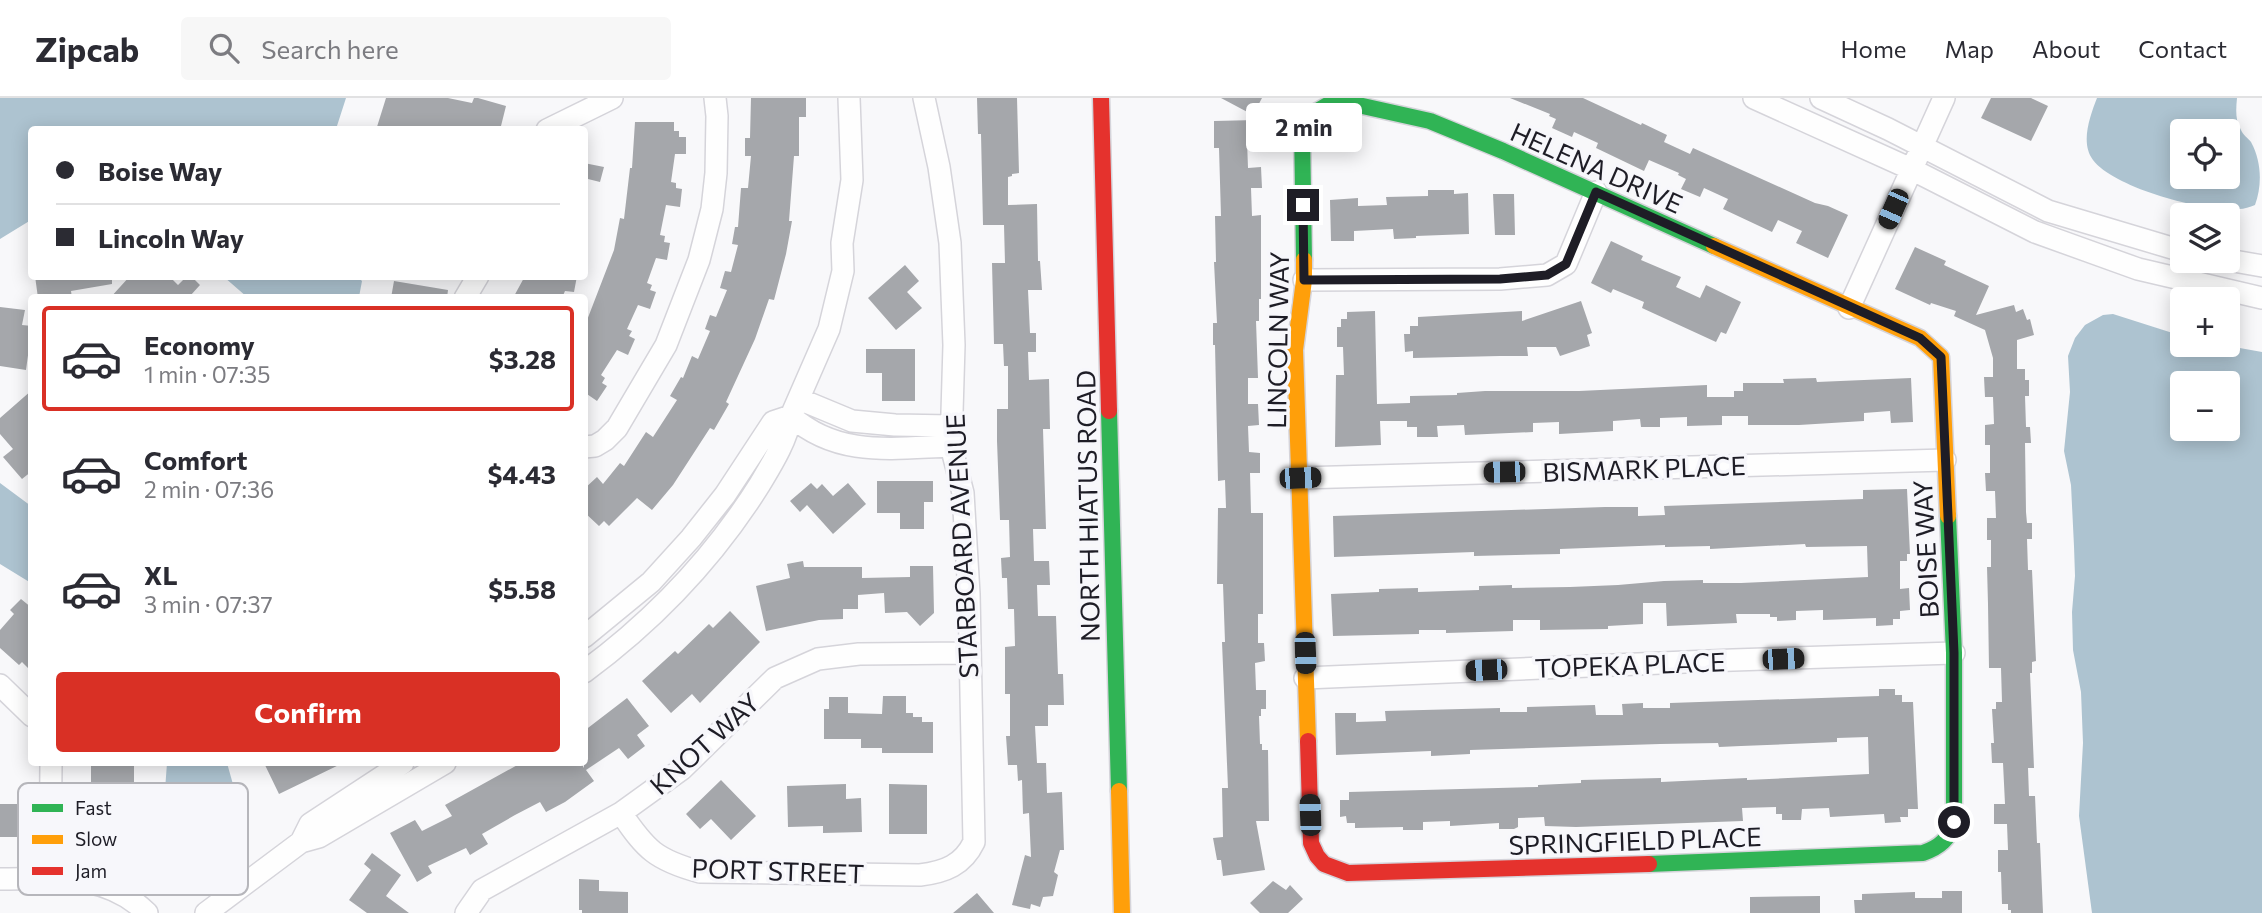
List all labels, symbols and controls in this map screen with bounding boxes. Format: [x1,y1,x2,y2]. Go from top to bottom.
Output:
search box [181,17,671,80]
text: Zipcab [35,28,139,69]
icon: search [205,29,243,67]
text: Search here [261,33,399,64]
text: Home [1841,34,1907,63]
text: Map [1945,34,1994,63]
text: About [2032,34,2100,63]
text: Contact [2138,34,2227,63]
callout: 2 min [1245,104,1361,153]
text: 2 min [1275,113,1333,141]
street label: HELENA DRIVE [1506,115,1688,219]
map controls [2170,119,2240,441]
button: locate [2170,119,2240,189]
text: Boise Way [98,155,222,186]
car [1875,186,1912,232]
route end [1287,189,1319,221]
button: layers [2170,203,2240,273]
text: Lincoln Way [98,222,244,253]
street label: LINCOLN WAY [1260,251,1294,429]
button: + [2170,287,2240,357]
icon: car [60,327,123,390]
text: Economy [144,329,255,360]
text: $3.28 [489,343,556,374]
text: 1 min · 07:35 [144,360,270,388]
street label: NORTH HIATUS ROAD [1069,370,1105,642]
button: − [2170,371,2240,441]
street label: STARBOARD AVENUE [939,413,983,679]
icon: car [60,442,123,505]
text: Comfort [144,444,247,475]
street label: BISMARK PLACE [1542,449,1746,487]
text: $4.43 [487,458,556,489]
car [1483,461,1526,483]
car [1279,467,1322,489]
text: 2 min · 07:36 [144,475,274,503]
street label: BOISE WAY [1906,479,1944,619]
icon: car [60,557,123,620]
text: XL [144,559,178,590]
text: $5.58 [488,573,556,604]
text: 3 min · 07:37 [144,590,273,618]
car [1294,632,1317,674]
street label: TOPEKA PLACE [1534,645,1726,683]
car [1762,648,1805,670]
car [1465,659,1508,681]
button: Confirm [56,672,560,752]
street label: KNOT WAY [643,686,765,800]
legend [18,783,248,895]
car [1299,794,1322,836]
text: Fast [75,796,112,819]
route start [1938,806,1970,838]
street label: SPRINGFIELD PLACE [1508,820,1762,860]
text: Slow [75,827,117,850]
street label: PORT STREET [691,851,865,889]
text: Jam [75,859,107,882]

